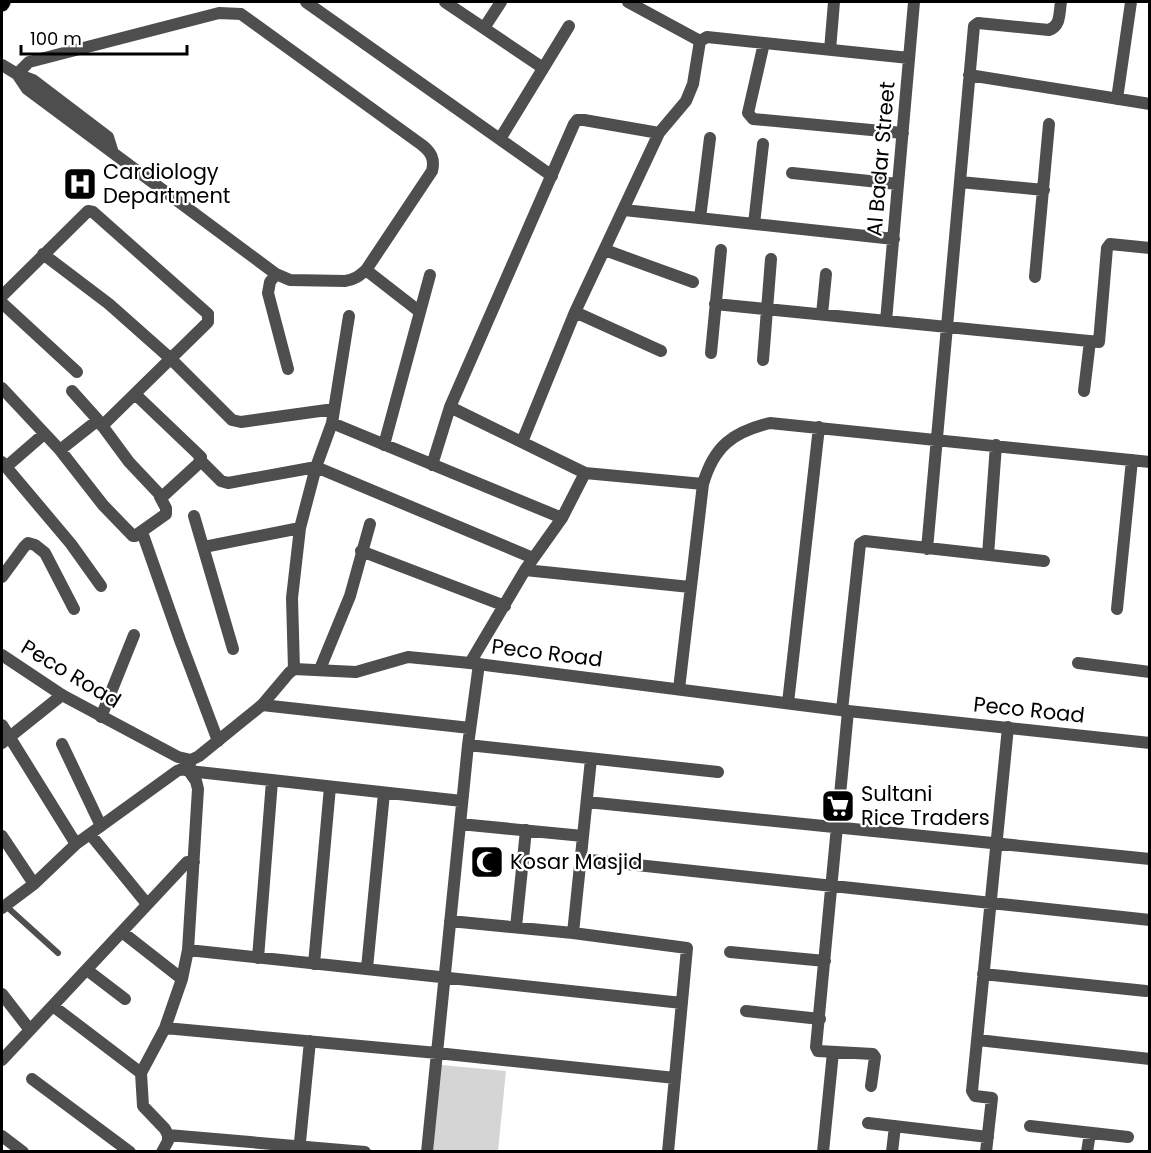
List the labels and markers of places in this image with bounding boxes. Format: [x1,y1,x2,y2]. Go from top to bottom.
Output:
place label: Cardiology Department [103,157,230,210]
hospital icon: Cardiology Department [62,166,98,202]
place label: Sultani Rice Traders [861,779,990,832]
supermarket icon: Sultani Rice Traders [820,788,856,824]
mosque icon: Kosar Masjid [469,844,505,880]
place label: Kosar Masjid [510,847,642,876]

